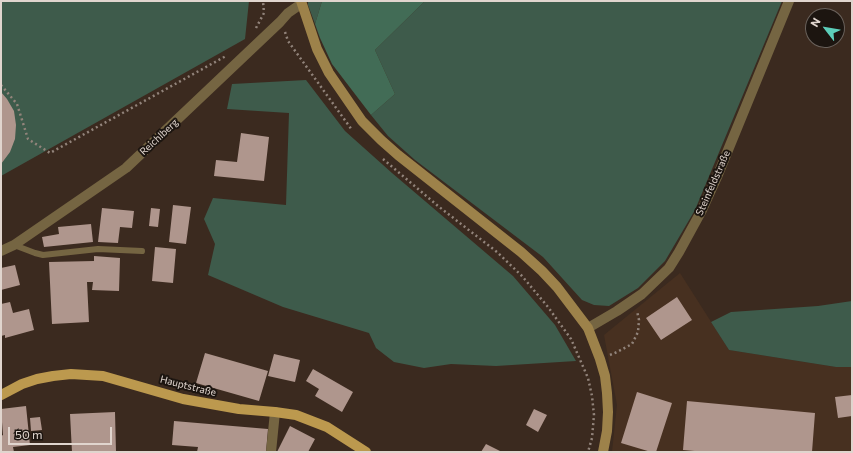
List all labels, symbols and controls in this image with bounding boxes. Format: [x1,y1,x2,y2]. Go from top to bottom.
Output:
north arrow [805,8,845,48]
text: N [807,15,823,29]
street label: Reichlberg [137,116,181,158]
street label: Steinfeldstraße [693,149,733,217]
street label: Hauptstraße [159,373,217,399]
scale bar [10,419,114,445]
text: 50 m [15,427,43,441]

